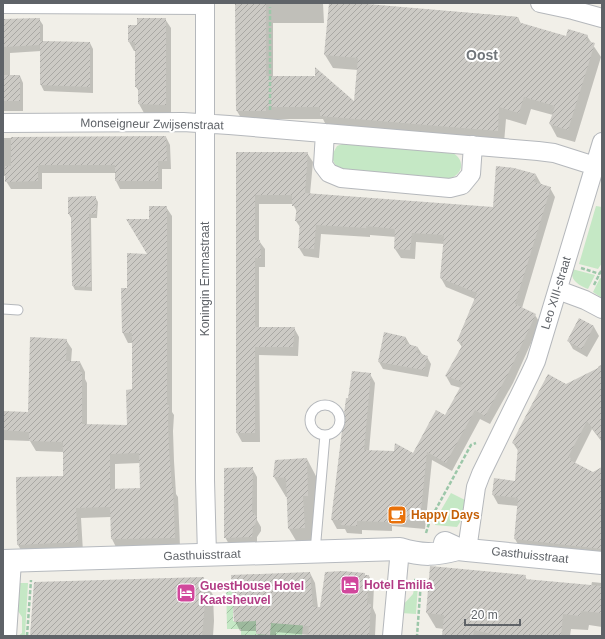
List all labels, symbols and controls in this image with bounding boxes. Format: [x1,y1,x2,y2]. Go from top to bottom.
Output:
district label: Oost [466,47,498,63]
street label: Monseigneur Zwijsenstraat [80,116,224,132]
street label: Koningin Emmastraat [198,221,212,336]
street label: Leo XIII-straat [538,254,574,331]
cafe icon: Happy Days [386,504,408,526]
place label: Happy Days [411,508,480,522]
street label: Gasthuisstraat [491,544,570,566]
street label: Gasthuisstraat [163,547,242,563]
hotel icon: Hotel Emilia [339,574,361,596]
place label: Hotel Emilia [364,578,433,592]
place label: GuestHouse Hotel Kaatsheuvel [200,579,304,607]
hotel icon: GuestHouse Hotel Kaatsheuvel [175,582,197,604]
scale bar [465,601,520,627]
text: 20 m [471,608,498,622]

